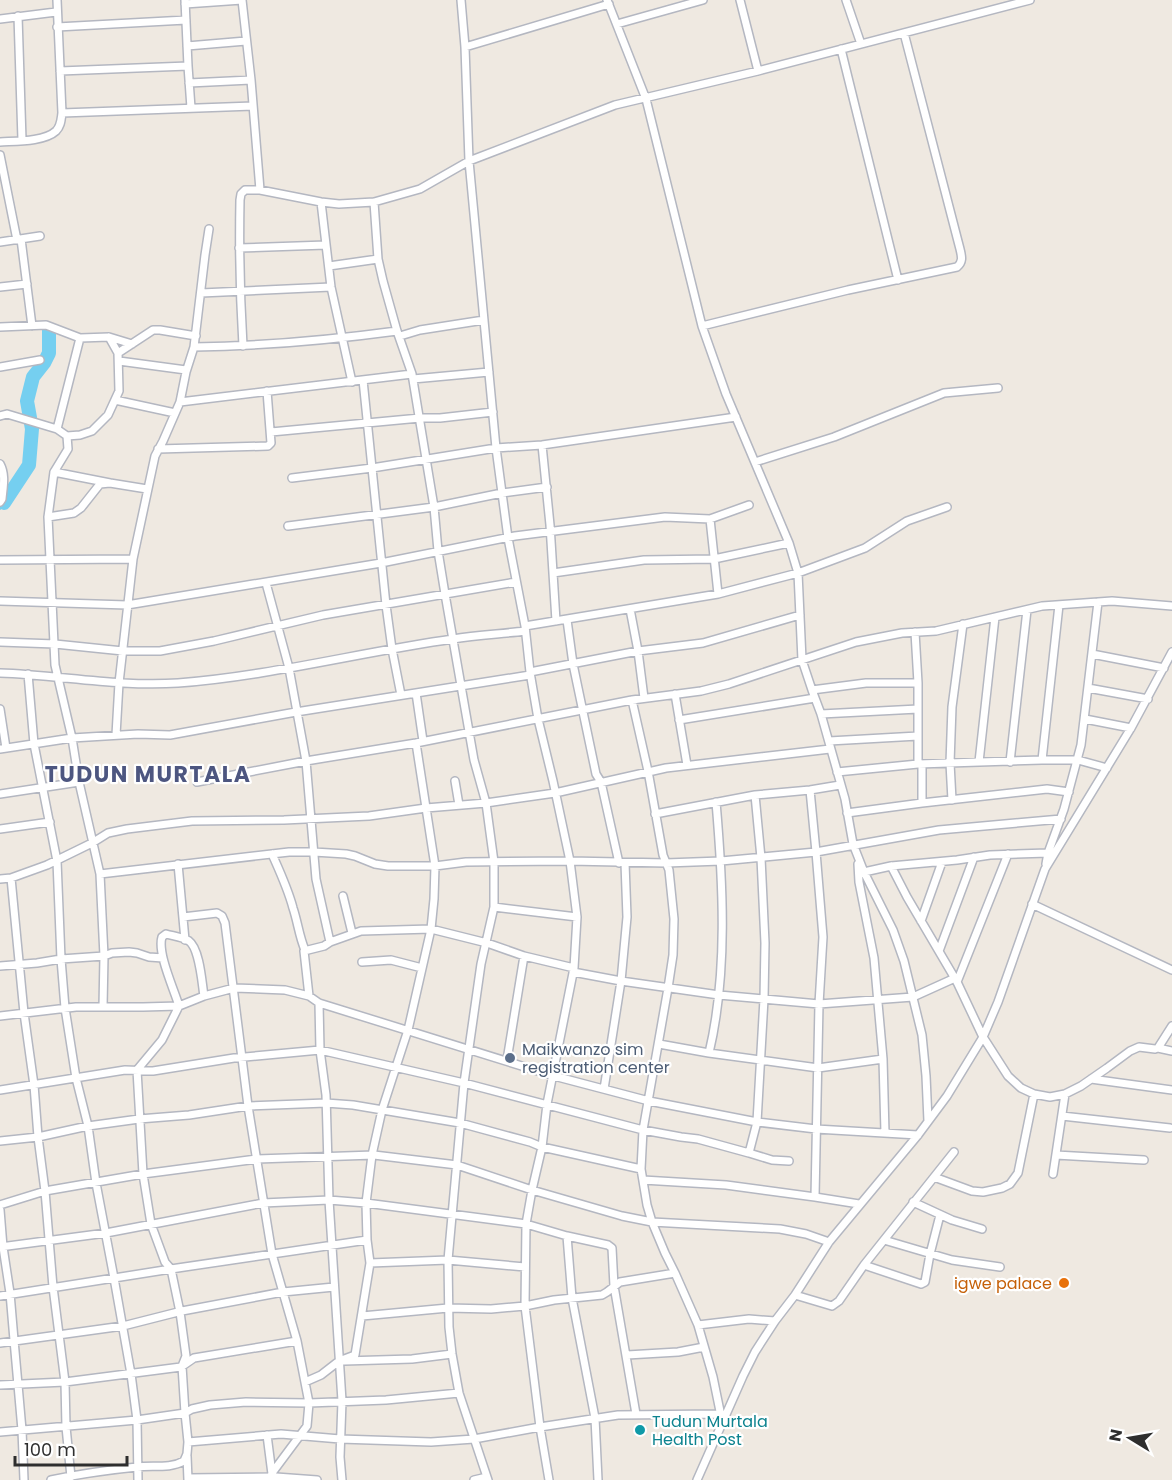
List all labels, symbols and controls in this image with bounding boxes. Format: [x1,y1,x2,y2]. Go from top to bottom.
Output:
district label: TUDUN MURTALA [45,759,251,790]
place label: Maikwanzo sim registration center [522,1038,670,1079]
marker: Maikwanzo sim registration center [503,1051,517,1065]
place label: igwe palace [954,1272,1052,1295]
marker: igwe palace [1057,1276,1071,1290]
north arrow [1100,1408,1160,1468]
place label: Tudun Murtala Health Post [652,1410,768,1451]
marker: Tudun Murtala Health Post [633,1423,647,1437]
text: N [1103,1427,1128,1443]
scale bar [15,1429,128,1467]
text: 100 m [24,1437,76,1462]

